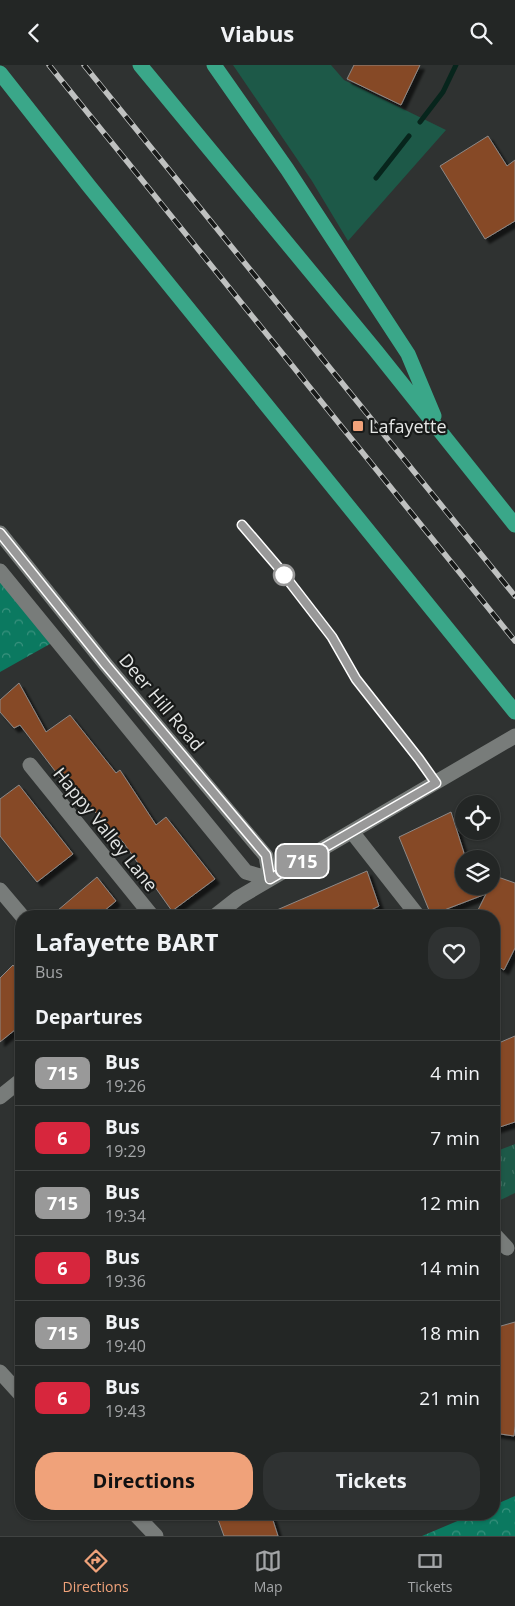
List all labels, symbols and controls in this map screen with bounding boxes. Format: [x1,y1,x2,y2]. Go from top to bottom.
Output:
text: Viabus [221,18,294,48]
icon: back [20,19,48,47]
icon: search [467,19,495,47]
place label: Lafayette [369,414,447,438]
marker: Lafayette [351,419,365,433]
unlabelled marker [273,564,295,586]
street label: Deer Hill Road [114,648,210,756]
street label: Happy Valley Lane [48,762,164,896]
map controls [455,795,500,895]
button: locate [455,795,500,840]
line badge: 715 [273,845,331,877]
text: 715 [287,849,317,873]
button: layers [455,850,500,895]
text: Lafayette BART [35,925,218,958]
button: heart [428,927,480,979]
text: Bus [35,961,63,983]
text: Departures [35,1004,142,1030]
text: Bus [105,1049,140,1075]
text: 4 min [430,1060,480,1086]
text: 715 [47,1061,78,1085]
text: 19:26 [105,1075,146,1097]
text: Bus [105,1114,140,1140]
text: 7 min [430,1125,480,1151]
text: 6 [57,1126,68,1150]
text: 19:29 [105,1140,146,1162]
text: Bus [105,1179,140,1205]
text: 12 min [419,1190,480,1216]
text: 715 [47,1191,78,1215]
text: 19:34 [105,1205,146,1227]
text: Bus [105,1244,140,1270]
text: 14 min [419,1255,480,1281]
text: 6 [57,1256,68,1280]
text: 19:36 [105,1270,146,1292]
text: Bus [105,1309,140,1335]
text: 18 min [419,1320,480,1346]
text: 715 [47,1321,78,1345]
text: 19:40 [105,1335,146,1357]
text: Bus [105,1374,140,1400]
text: 21 min [419,1385,480,1411]
text: 6 [57,1386,68,1410]
text: 19:43 [105,1400,146,1422]
button: Directions [35,1452,253,1510]
button: Tickets [263,1452,480,1510]
tab: Directions [63,1547,129,1596]
tab: Map [254,1547,283,1596]
tab: Tickets [408,1547,452,1596]

